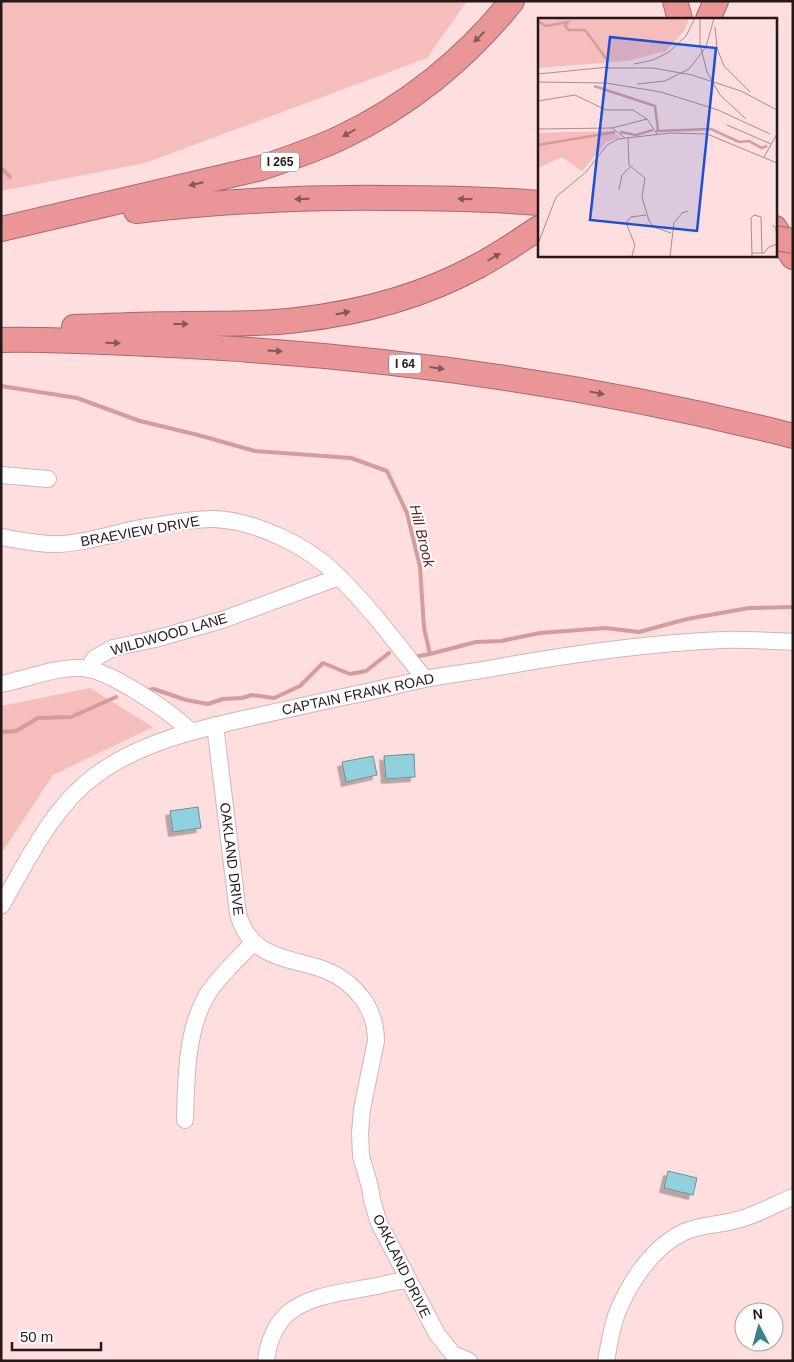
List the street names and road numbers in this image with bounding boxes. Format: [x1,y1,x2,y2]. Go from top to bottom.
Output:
road number: I 265 [261,152,299,172]
road number: I 64 [389,354,421,374]
street label: BRAEVIEW DRIVE [79,513,201,549]
street label: WILDWOOD LANE [109,610,229,658]
street label: CAPTAIN FRANK ROAD [280,670,436,718]
street label: OAKLAND DRIVE [217,802,247,916]
street label: OAKLAND DRIVE [370,1211,434,1321]

